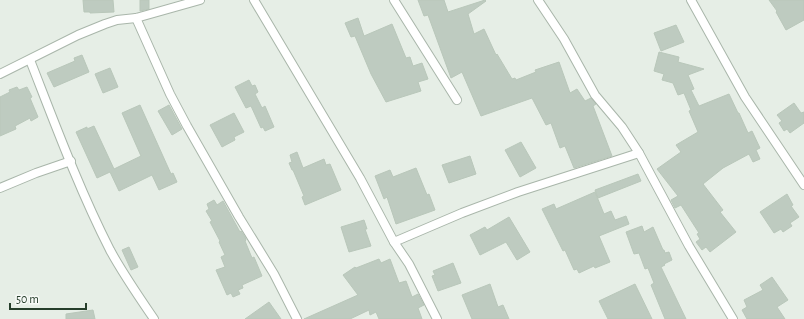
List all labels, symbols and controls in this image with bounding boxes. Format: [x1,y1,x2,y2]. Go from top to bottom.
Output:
scale bar [10,285,86,311]
text: 50 m [16,293,39,305]

